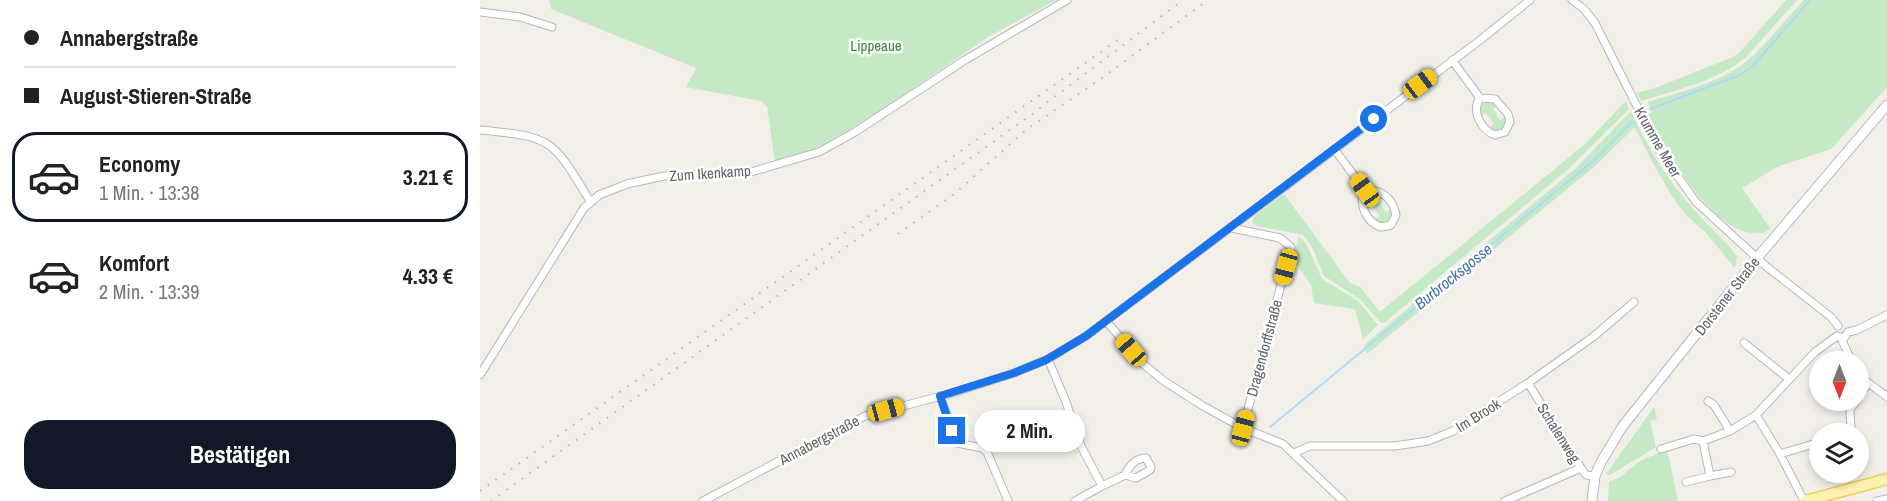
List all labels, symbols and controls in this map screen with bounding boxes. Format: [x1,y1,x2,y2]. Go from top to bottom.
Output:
text: Annabergstraße [60,23,198,53]
park label: Lippeaue [850,35,902,56]
car [1400,66,1440,102]
text: August-Stieren-Straße [60,81,251,111]
street label: Krumme Meer [1629,103,1687,181]
route start [1360,105,1387,132]
text: Economy [99,149,180,179]
icon: car [27,150,81,204]
street label: Zum Ikenkamp [669,160,751,186]
text: 3.21 € [403,162,453,192]
car [1347,170,1383,210]
text: 1 Min. · 13:38 [99,179,199,206]
water label: Burbrocksgosse [1410,238,1496,314]
car [1273,247,1299,287]
text: Komfort [99,248,169,278]
icon: car [27,249,81,303]
street label: Dorstener Straße [1690,252,1764,340]
text: 4.33 € [403,261,453,291]
text: 2 Min. · 13:39 [99,278,199,305]
street label: Dragendorffstraße [1241,297,1287,399]
car [1112,331,1150,369]
north arrow [1809,351,1869,411]
map controls [1809,351,1869,483]
street label: Im Brook [1452,393,1505,437]
car [866,397,906,423]
street label: Schalenweg [1532,399,1586,467]
car [1230,408,1256,448]
street label: Annabergstraße [774,410,863,470]
callout: 2 Min. [973,410,1084,452]
route end [938,417,965,444]
text: 2 Min. [1006,417,1053,444]
button: Bestätigen [24,420,456,489]
button: layers [1809,423,1869,483]

